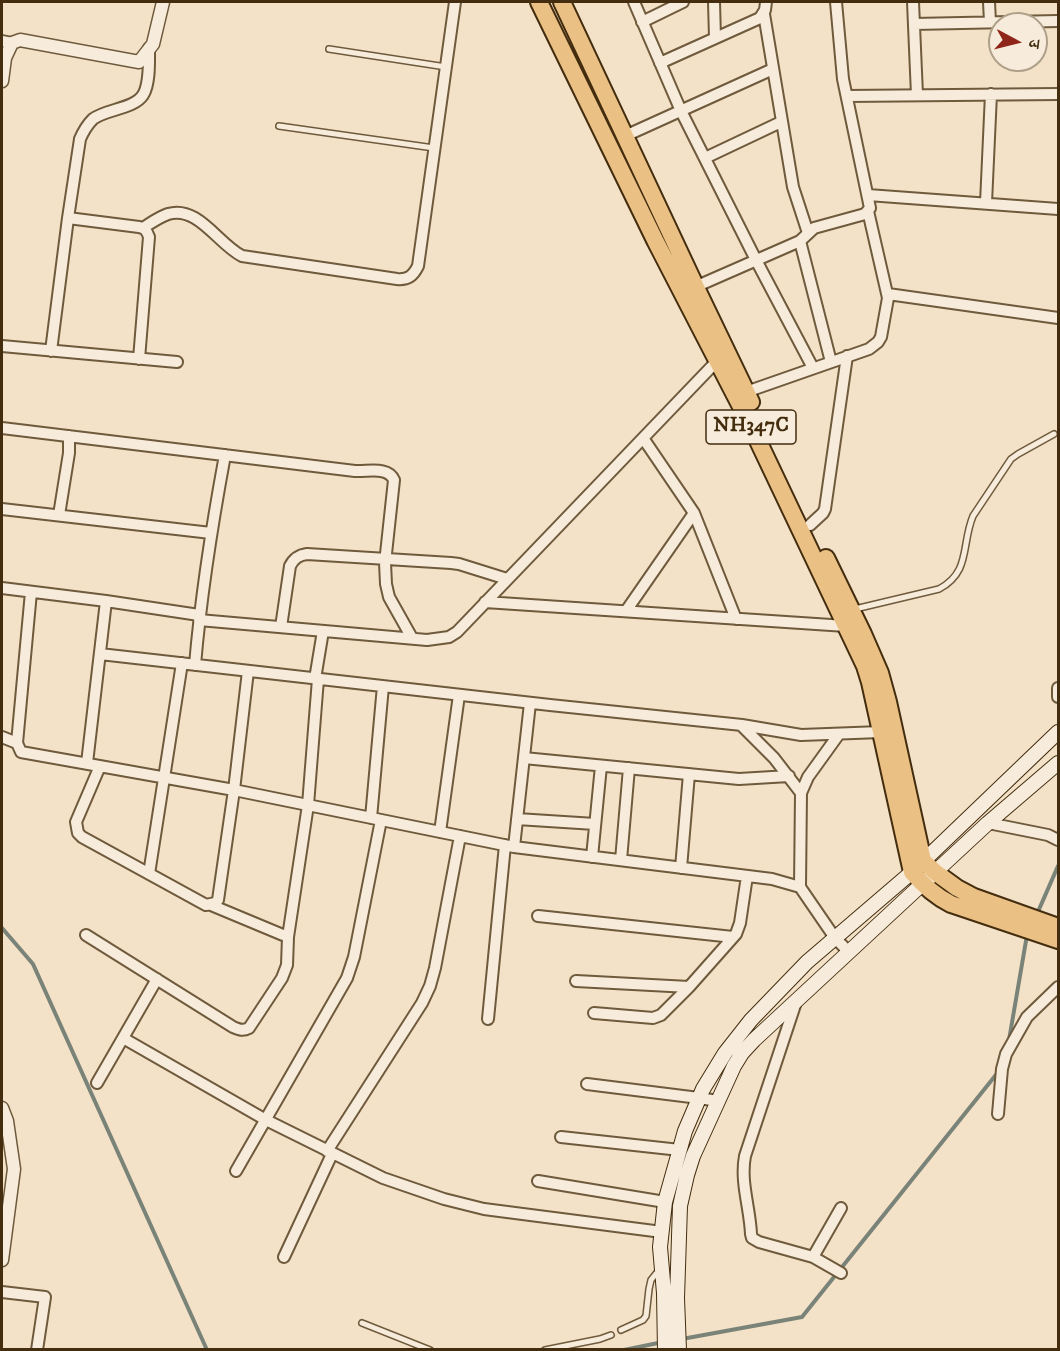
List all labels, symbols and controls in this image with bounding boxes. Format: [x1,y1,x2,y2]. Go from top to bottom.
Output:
north arrow [988,12,1048,72]
text: उ [1023,39,1044,49]
road number: NH347C [706,410,796,444]

